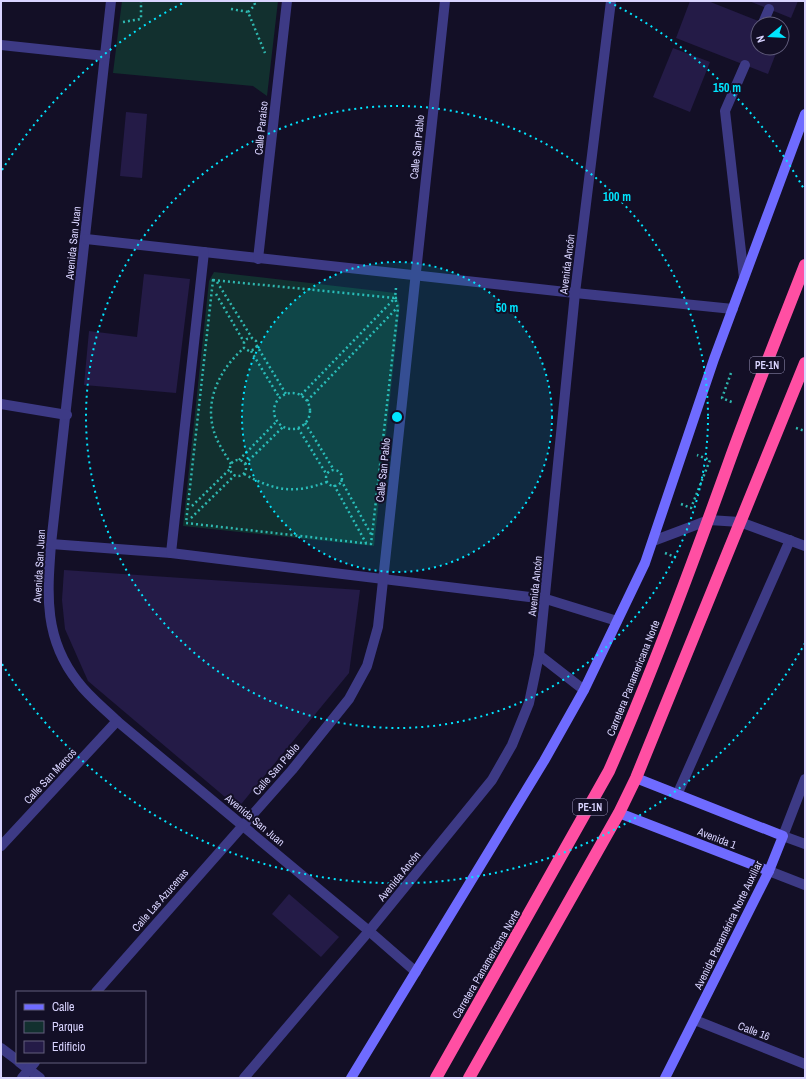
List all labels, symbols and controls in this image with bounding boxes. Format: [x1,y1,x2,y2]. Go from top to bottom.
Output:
north arrow [750,16,790,56]
text: N [753,34,768,44]
text: 150 m [713,80,741,96]
street label: Calle Paraíso [251,100,271,156]
street label: Calle San Pablo [407,114,427,180]
text: 100 m [603,189,631,205]
street label: Avenida San Juan [62,206,84,281]
street label: Avenida Ancón [556,233,578,296]
text: 50 m [496,300,518,316]
road number: PE-1N [750,357,784,373]
centre of rings [390,410,404,424]
street label: Calle San Pablo [373,437,393,503]
street label: Avenida San Juan [30,529,48,604]
street label: Avenida Ancón [525,555,545,618]
street label: Carretera Panamericana Norte [603,618,663,738]
street label: Calle San Pablo [249,740,303,798]
street label: Calle San Marcos [21,745,80,807]
street label: Avenida San Juan [222,790,288,849]
road number: PE-1N [573,799,607,815]
street label: Avenida 1 [695,824,738,852]
street label: Avenida Ancón [374,848,423,905]
street label: Avenida Panamérica Norte Auxiliar [690,858,765,992]
street label: Calle Las Azucenas [129,865,192,934]
street label: Carretera Panamericana Norte [449,907,523,1021]
legend [16,991,146,1063]
text: Calle [52,999,74,1015]
text: Parque [52,1019,84,1035]
street label: Calle 16 [736,1019,772,1043]
text: Edificio [52,1039,85,1055]

